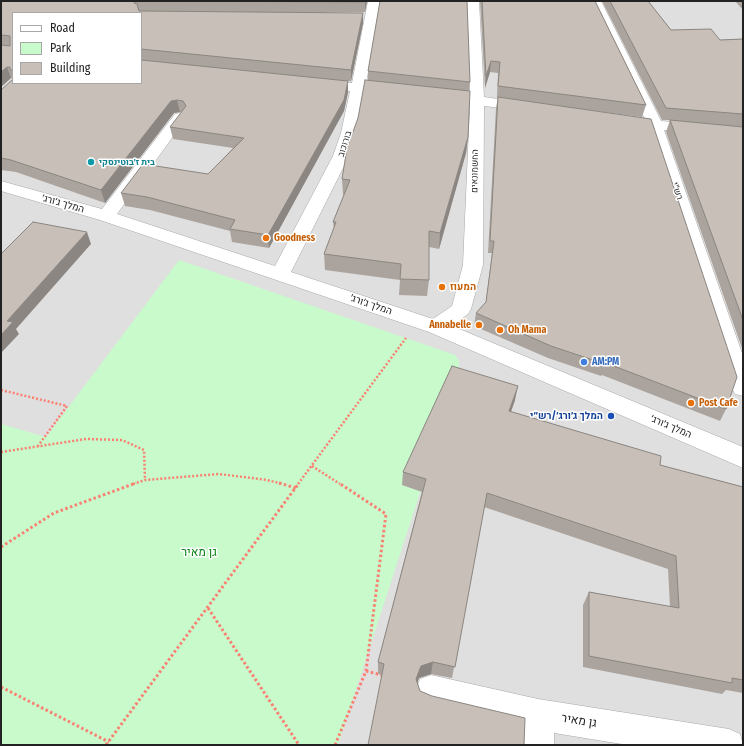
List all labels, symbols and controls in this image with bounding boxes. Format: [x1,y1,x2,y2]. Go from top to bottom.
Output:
legend [12,12,142,84]
text: Road [50,21,75,35]
text: Park [50,41,71,55]
text: Building [50,61,90,75]
street label: בורוכוב [336,130,354,158]
street label: החשמונאים [469,149,481,193]
marker: בית ז'בוטינסקי [86,157,96,167]
place label: בית ז'בוטינסקי [99,157,155,167]
street label: רש"י [669,181,685,201]
street label: המלך ג׳ורג׳ [40,192,86,216]
place label: Goodness [274,232,315,244]
marker: Goodness [261,233,271,243]
place label: המעוז [450,281,476,293]
marker: המעוז [437,282,447,292]
street label: המלך ג׳ורג׳ [348,292,394,318]
place label: Annabelle [429,319,471,331]
marker: Annabelle [474,320,484,330]
place label: Oh Mama [508,324,546,336]
marker: Oh Mama [495,325,505,335]
place label: AM:PM [592,356,619,368]
marker: AM:PM [579,357,589,367]
place label: Post Cafe [699,397,738,409]
marker: Post Cafe [686,398,696,408]
place label: המלך ג׳ורג׳/רש״י [530,410,603,422]
marker: המלך ג׳ורג׳/רש״י [606,411,616,421]
street label: המלך ג׳ורג׳ [649,413,693,441]
park label: גן מאיר [181,546,217,560]
street label: גן מאיר [560,711,598,731]

